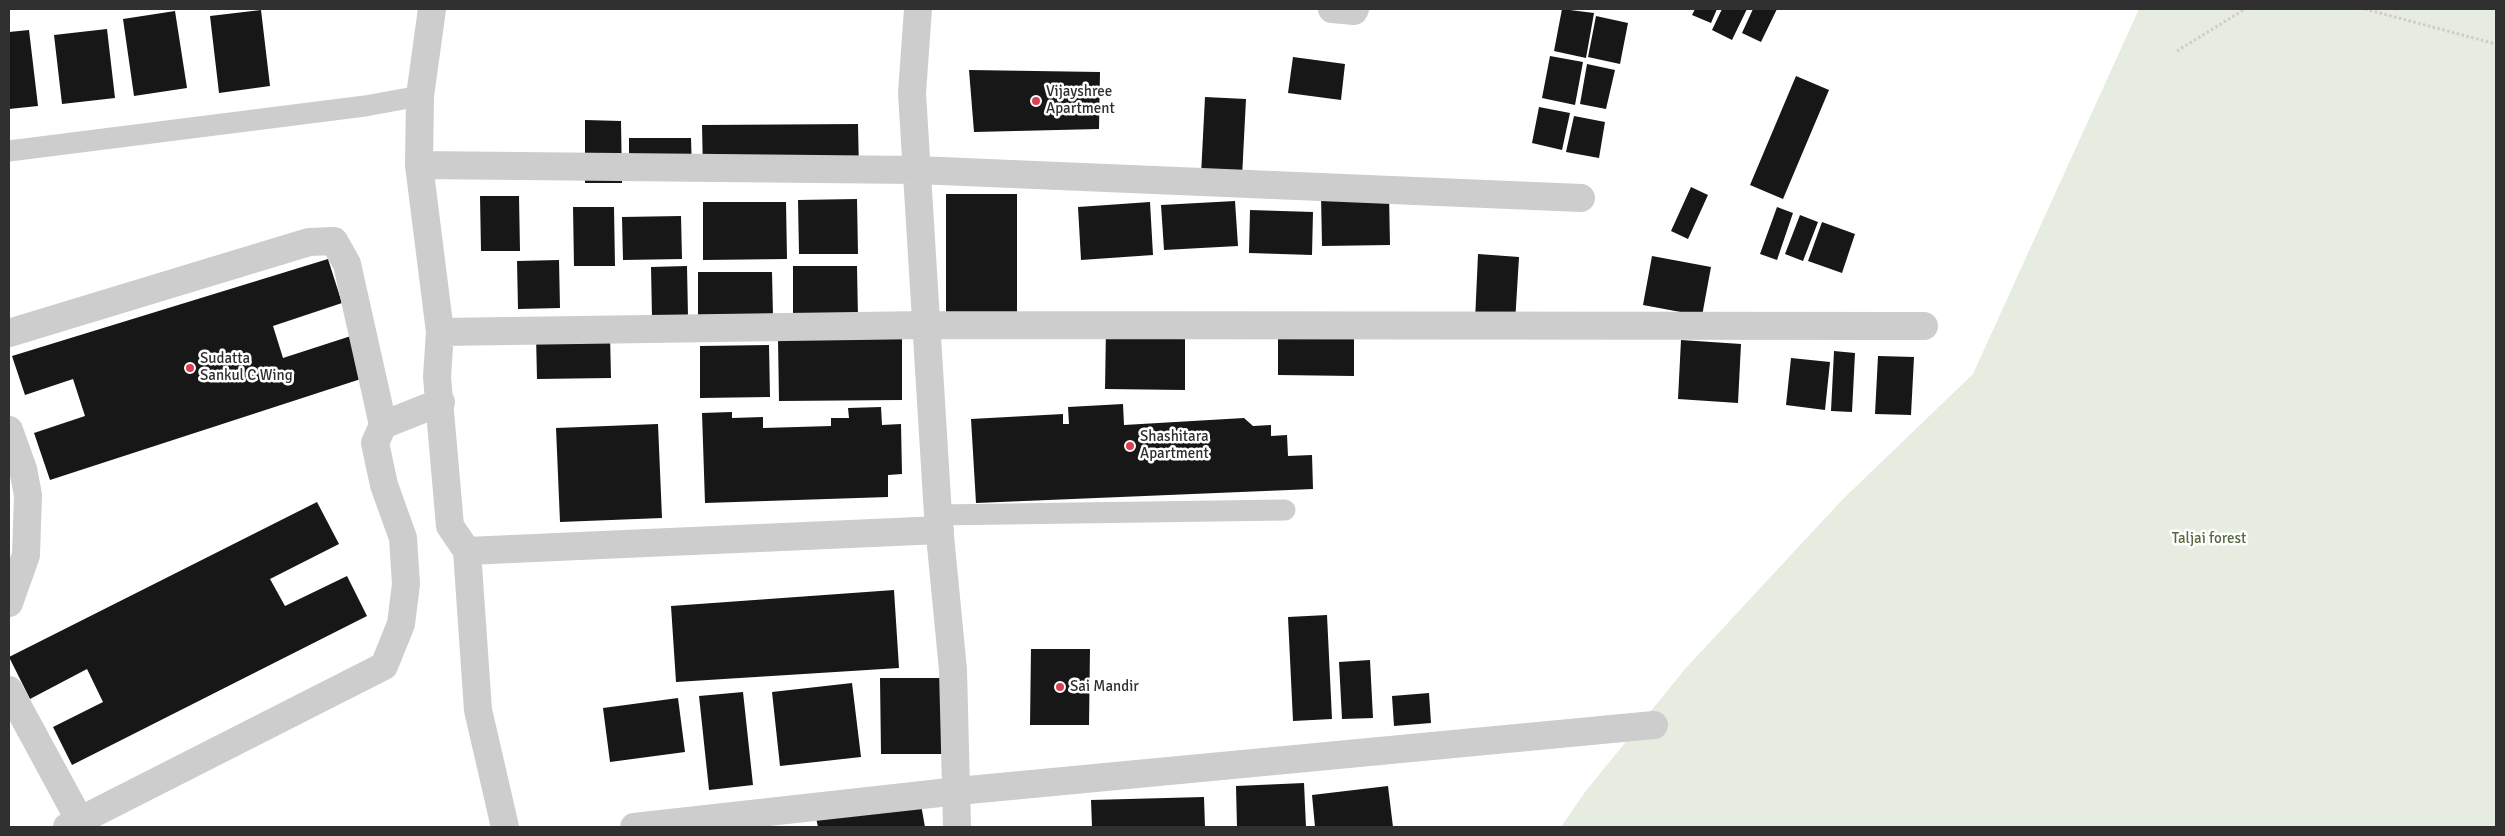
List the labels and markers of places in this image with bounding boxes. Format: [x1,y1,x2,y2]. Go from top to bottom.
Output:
place label: Vijayshree Apartment [1046,83,1115,118]
marker: Vijayshree Apartment [1030,95,1042,107]
place label: Sudatta Sankul C Wing [200,350,293,385]
marker: Sudatta Sankul C Wing [184,362,196,374]
place label: Shashitara Apartment [1140,428,1209,463]
marker: Shashitara Apartment [1124,440,1136,452]
place label: Sai Mandir [1070,678,1139,696]
marker: Sai Mandir [1054,681,1066,693]

